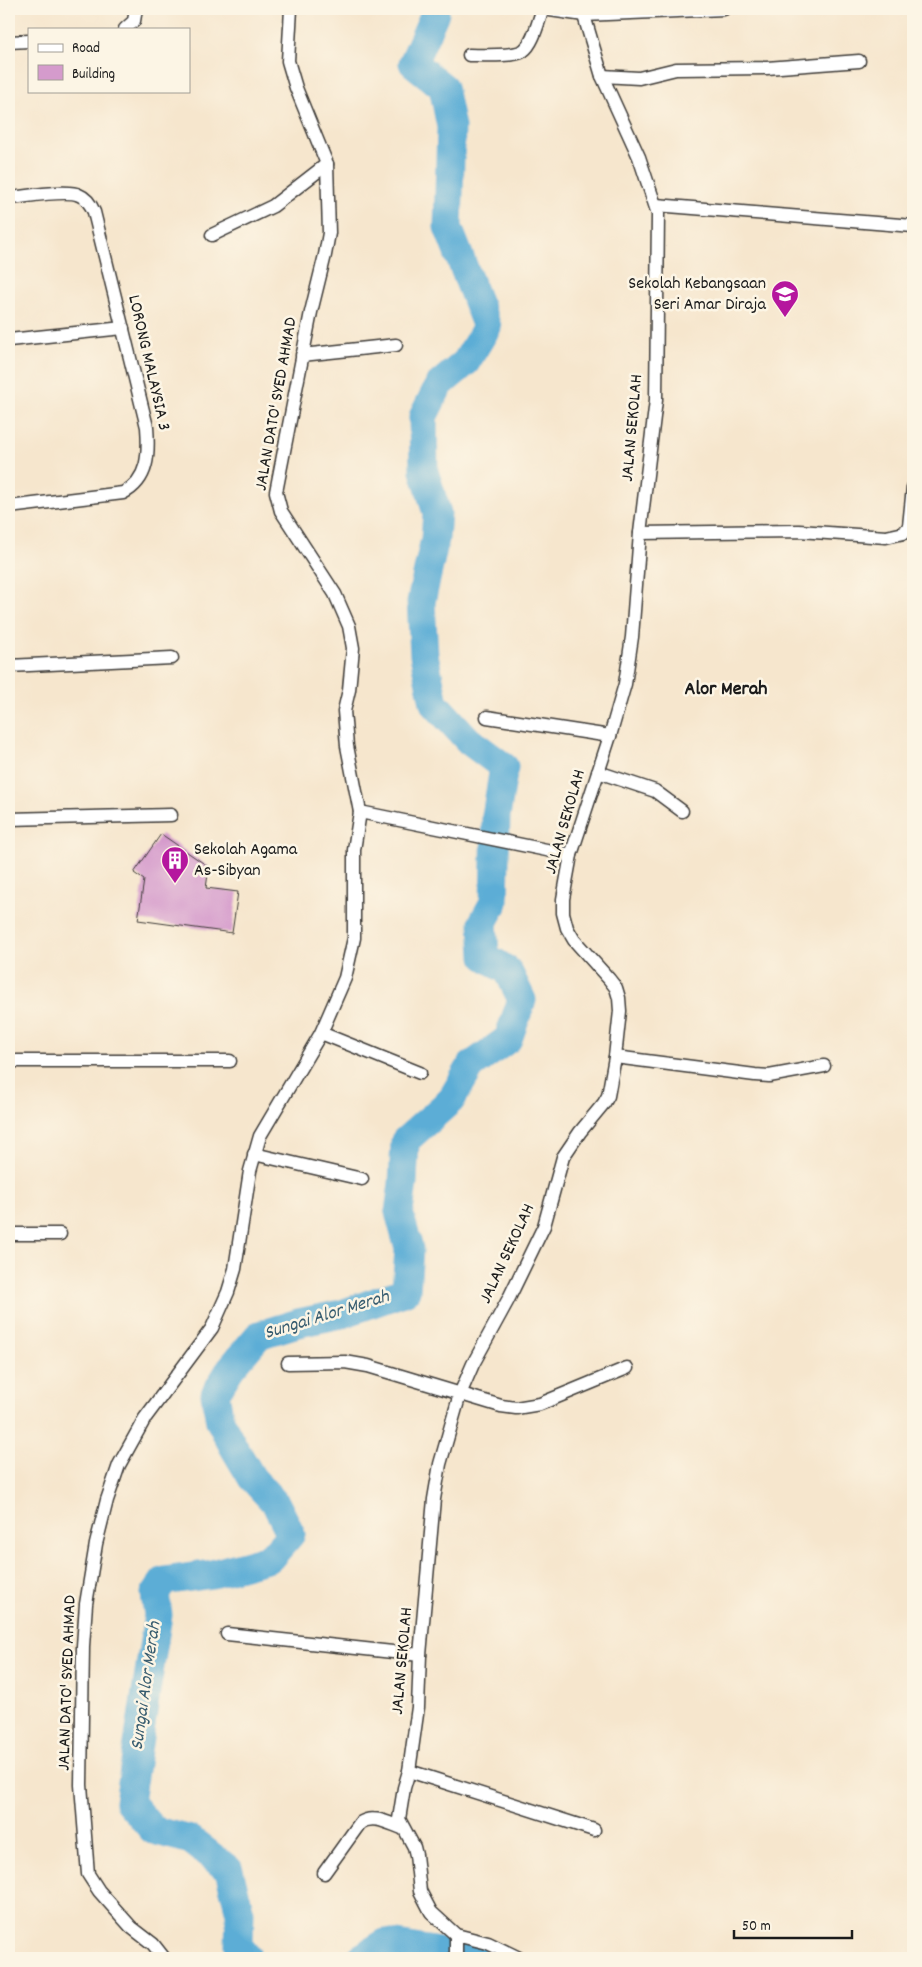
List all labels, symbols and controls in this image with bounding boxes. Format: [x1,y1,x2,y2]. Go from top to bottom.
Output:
legend [28,28,190,92]
text: Road [72,38,100,60]
text: Building [72,64,115,86]
place label: Sekolah Kebangsaan Seri Amar Diraja [628,272,767,318]
school or university icon: Sekolah Kebangsaan Seri Amar Diraja [770,279,800,318]
street label: LORONG MALAYSIA 3 [120,293,176,433]
street label: JALAN DATO' SYED AHMAD [249,315,305,493]
street label: JALAN SEKOLAH [616,373,650,483]
district label: Alor Merah [684,676,768,704]
street label: JALAN SEKOLAH [539,767,593,877]
place label: Sekolah Agama As-Sibyan [194,838,298,884]
building icon: Sekolah Agama As-Sibyan [160,845,190,884]
street label: JALAN SEKOLAH [474,1200,542,1308]
water label: Sungai Alor Merah [261,1284,394,1348]
street label: JALAN DATO' SYED AHMAD [52,1595,84,1771]
street label: JALAN SEKOLAH [386,1606,420,1716]
water label: Sungai Alor Merah [125,1619,170,1752]
scale bar [734,1907,852,1939]
text: 50 m [742,1916,771,1938]

